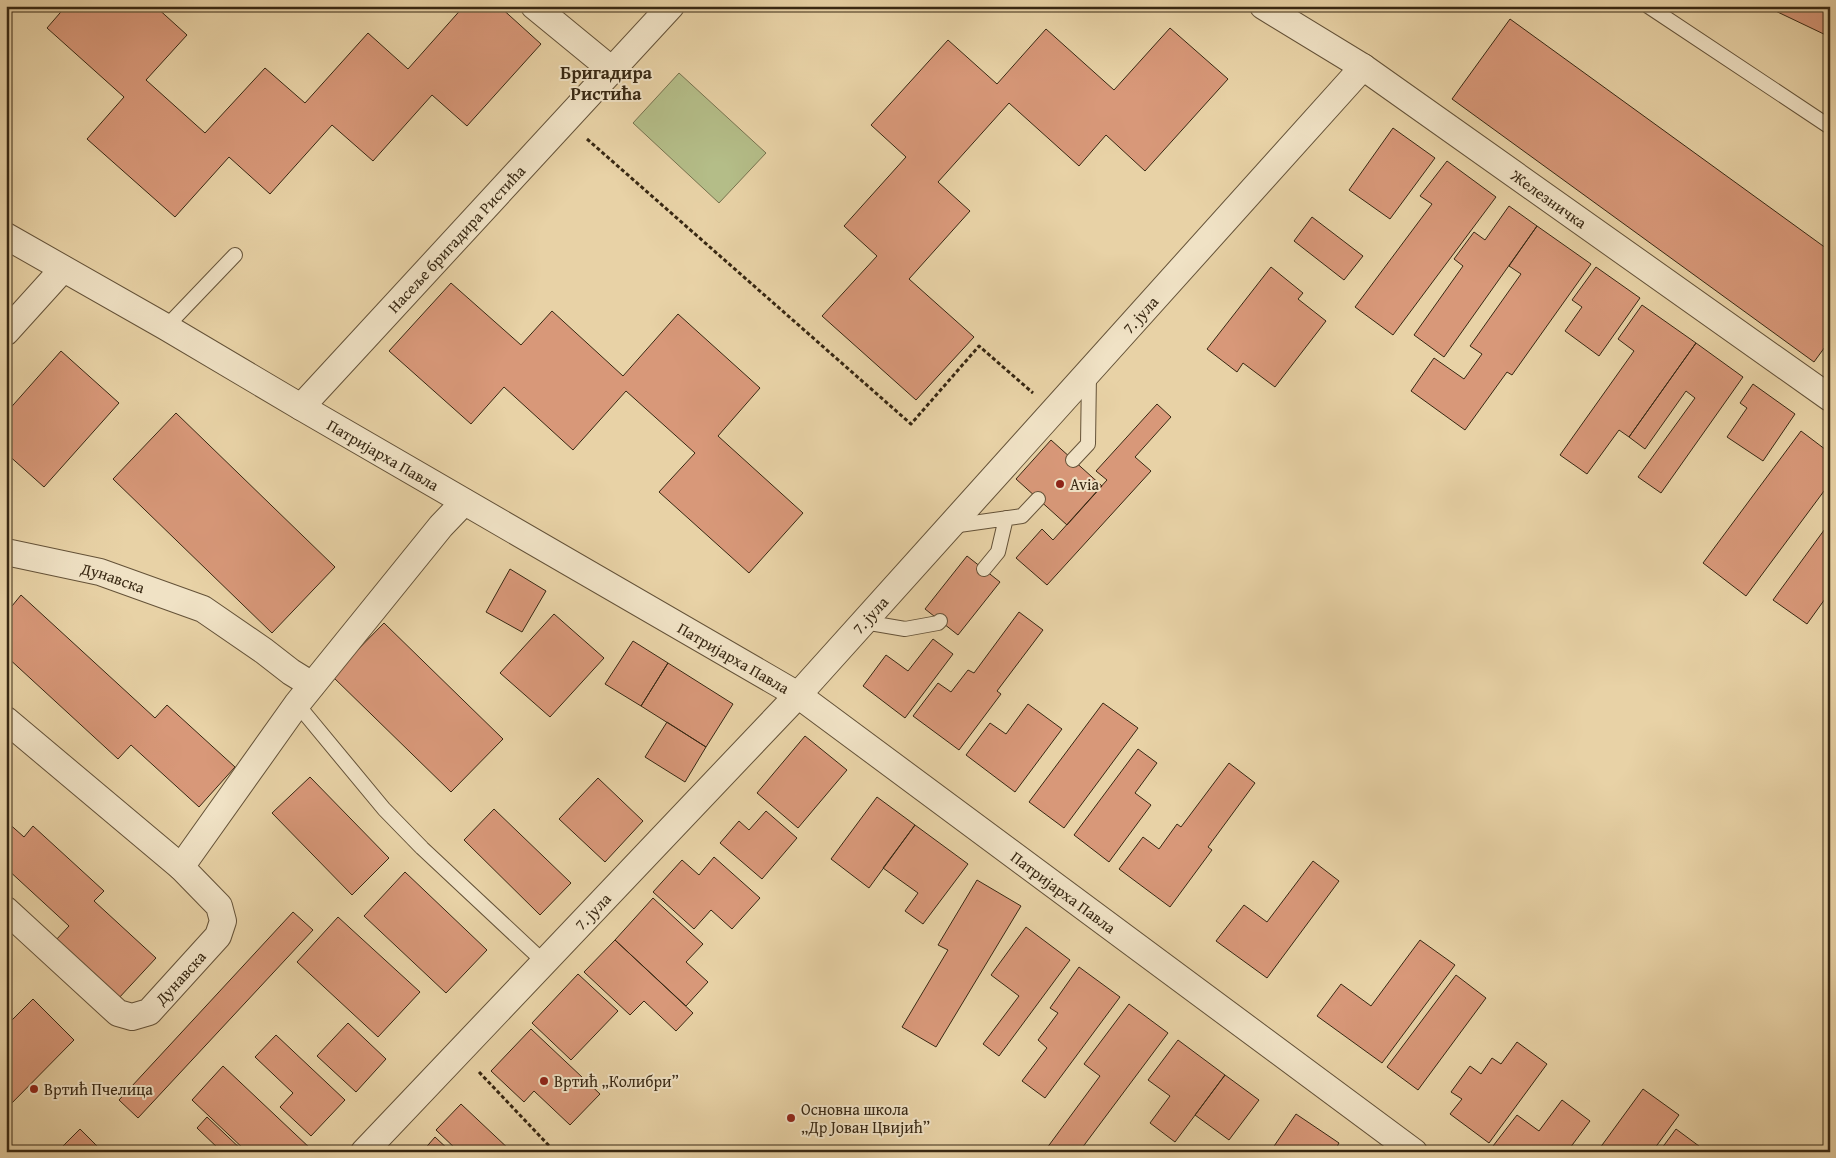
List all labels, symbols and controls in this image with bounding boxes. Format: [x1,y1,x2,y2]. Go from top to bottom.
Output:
district label: Бригадира Ристића [560,59,653,107]
street label: Насеље бригадира Ристића [382,159,531,318]
street label: Железничка [1505,163,1592,234]
street label: 7. јула [1117,290,1164,339]
street label: Патријарха Павла [323,413,444,497]
place label: Avia [1070,472,1099,496]
marker: Avia [1054,478,1066,490]
street label: Дунавска [78,556,149,599]
street label: 7. јула [846,590,894,639]
street label: Патријарха Павла [673,616,794,700]
street label: Патријарха Павла [1006,845,1122,939]
street label: 7. јула [569,887,617,935]
street label: Дунавска [148,945,212,1011]
place label: Вртић „Колибри” [554,1069,679,1093]
marker: Вртић „Колибри” [538,1075,550,1087]
place label: Вртић Пчелица [44,1077,153,1101]
marker: Вртић Пчелица [28,1083,40,1095]
place label: Основна школа „Др Јован Цвијић” [801,1097,930,1139]
marker: Основна школа „Др Јован Цвијић” [785,1112,797,1124]

